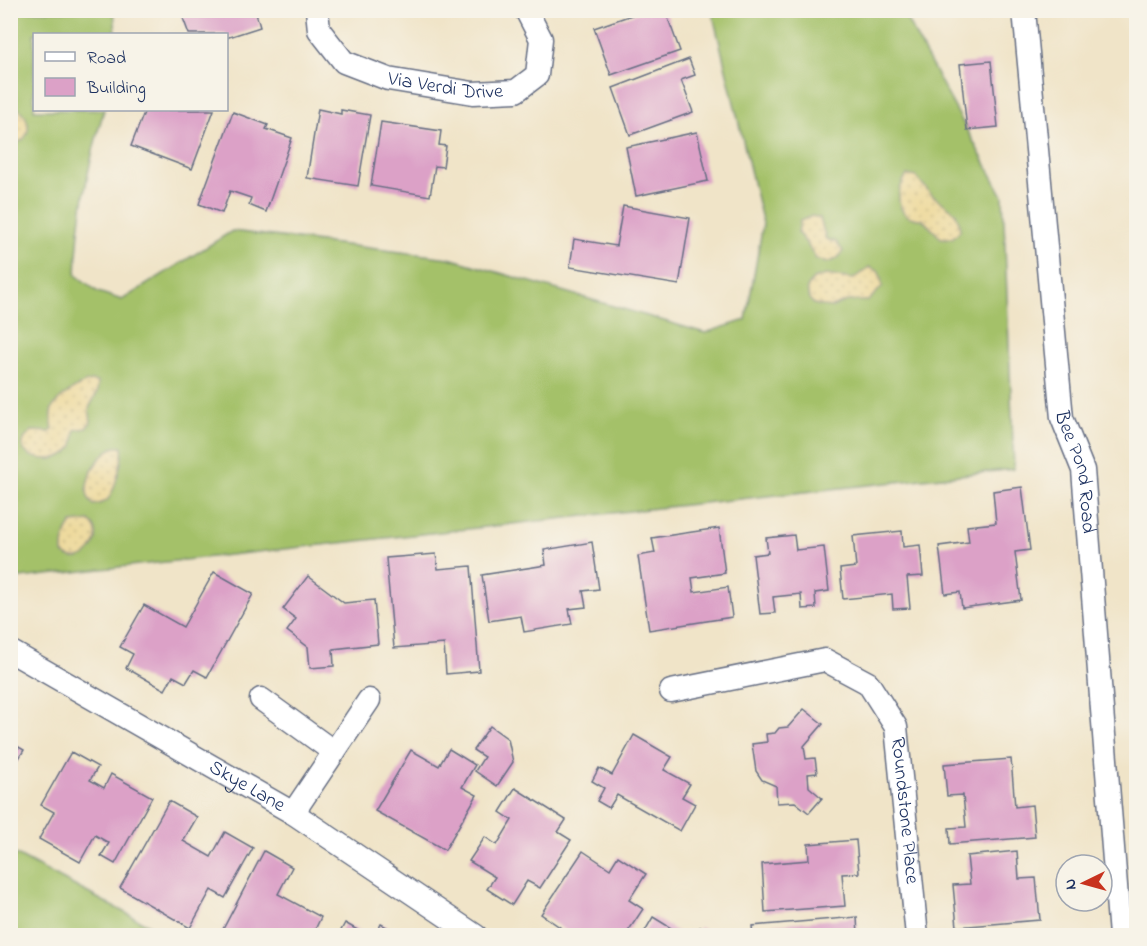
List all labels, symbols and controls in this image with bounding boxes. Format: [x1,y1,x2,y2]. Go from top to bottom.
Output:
legend [33,33,228,111]
text: Road [87,46,126,72]
street label: Via Verdi Drive [385,65,504,108]
text: Building [86,76,146,103]
street label: Bee Pond Road [1047,408,1102,535]
street label: Roundstone Place [883,736,926,885]
street label: Skye Lane [203,753,291,820]
north arrow [1054,853,1114,913]
text: N [1059,878,1083,891]

